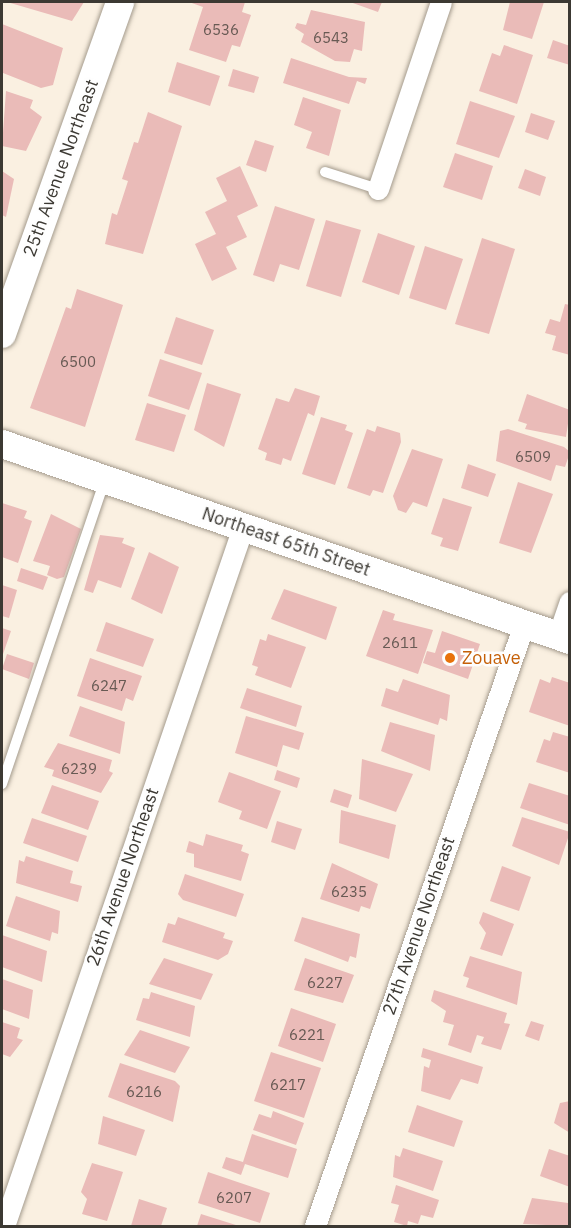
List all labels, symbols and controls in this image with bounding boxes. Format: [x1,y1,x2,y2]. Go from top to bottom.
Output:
house number: 6536 [203,21,239,39]
house number: 6543 [313,29,349,47]
street label: 25th Avenue Northeast [19,76,103,260]
house number: 6500 [60,353,96,371]
house number: 6509 [515,448,551,466]
street label: Northeast 65th Street [199,503,373,581]
house number: 2611 [382,634,418,652]
place label: Zouave [462,647,521,669]
marker: Zouave [443,651,457,665]
house number: 6247 [91,677,127,695]
house number: 6239 [61,760,97,778]
street label: 26th Avenue Northeast [82,785,164,969]
street label: 27th Avenue Northeast [378,834,460,1018]
house number: 6235 [331,883,367,901]
house number: 6227 [307,974,343,992]
house number: 6221 [289,1026,325,1044]
house number: 6217 [270,1076,306,1094]
house number: 6216 [126,1083,162,1101]
house number: 6207 [216,1189,252,1207]

